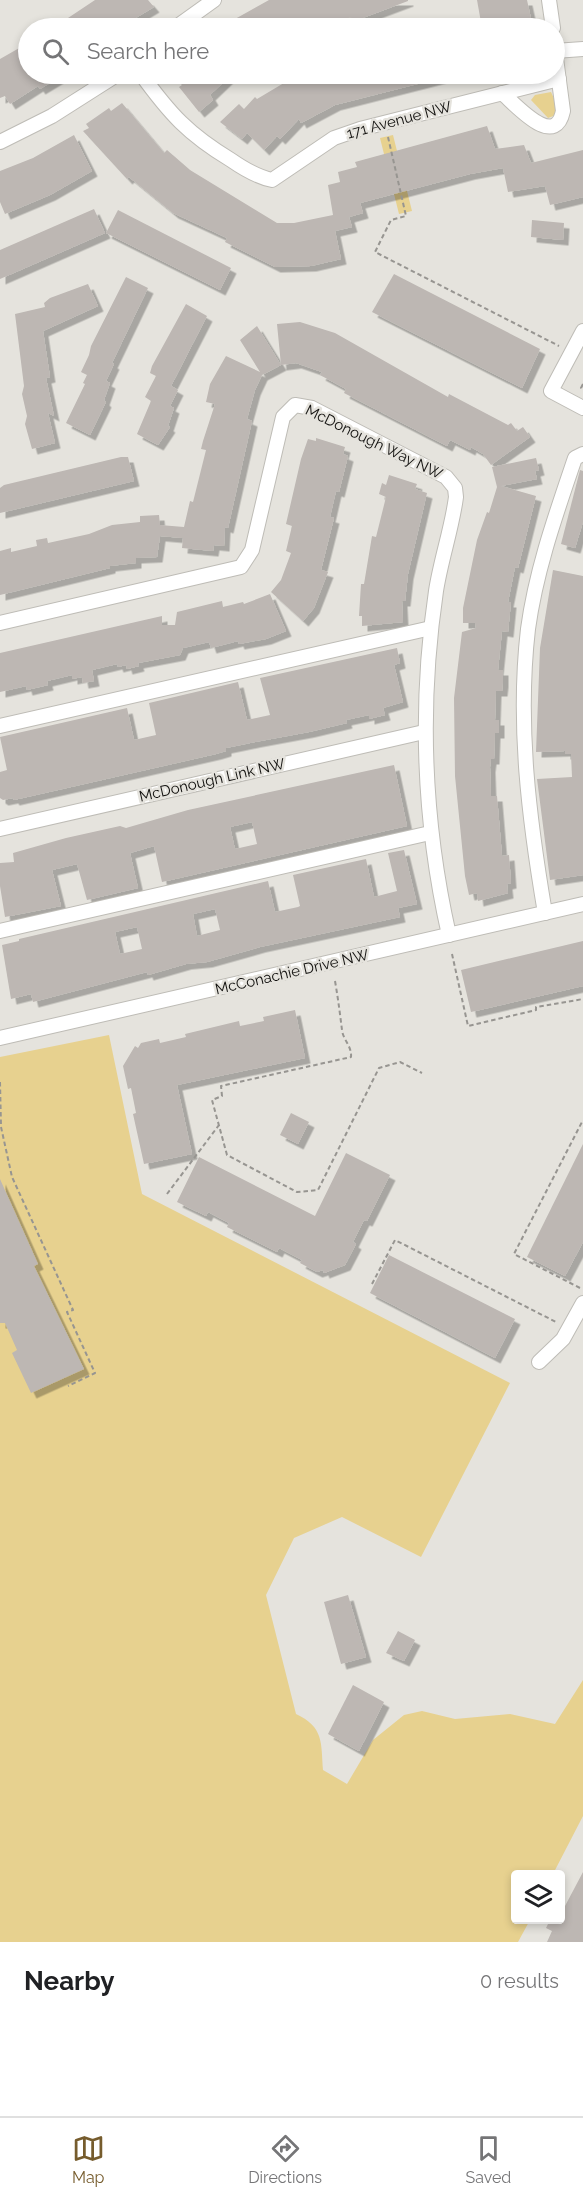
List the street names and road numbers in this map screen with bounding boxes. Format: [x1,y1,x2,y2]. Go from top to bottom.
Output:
street label: 171 Avenue NW [345,97,454,143]
street label: McDonough Way NW [302,401,446,483]
street label: McDonough Link NW [137,754,287,806]
street label: McConachie Drive NW [213,945,371,998]

